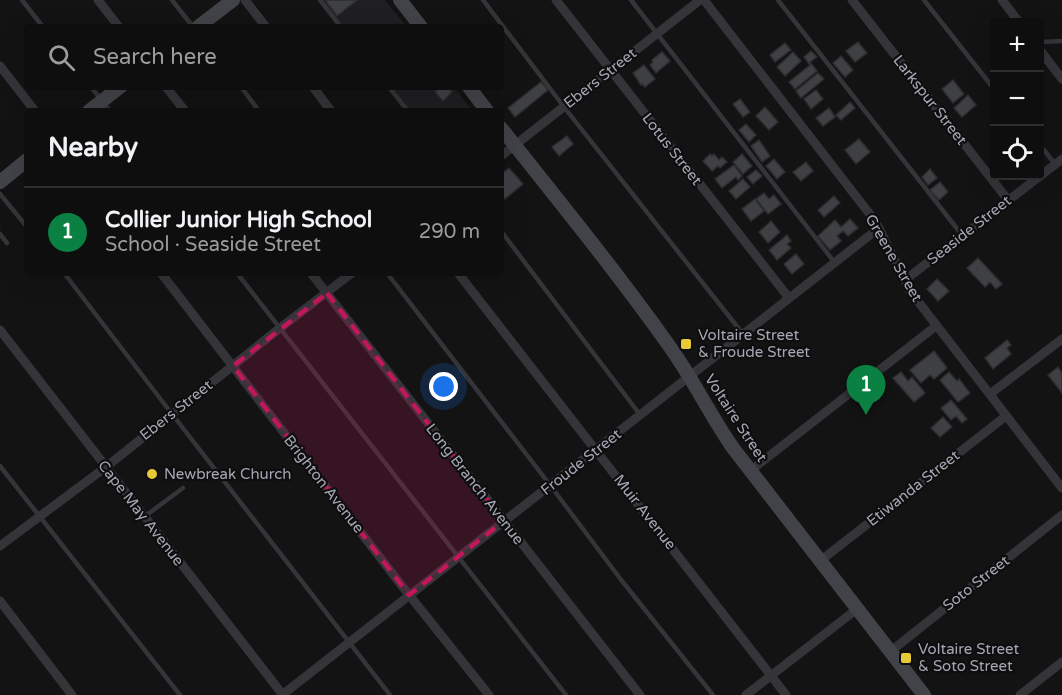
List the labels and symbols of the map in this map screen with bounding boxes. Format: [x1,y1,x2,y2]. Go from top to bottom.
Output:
street label: Ebers Street [560,44,640,112]
street label: Larkspur Street [889,51,971,149]
street label: Lotus Street [638,109,706,189]
street label: Seaside Street [923,191,1015,268]
street label: Greene Street [862,211,926,305]
place label: Voltaire Street & Froude Street [698,326,810,361]
marker: Voltaire Street & Froude Street [679,337,693,351]
pin: 1 [846,366,886,415]
street label: Voltaire Street [701,371,771,466]
your location [429,372,458,401]
street label: Ebers Street [136,376,216,444]
street label: Long Branch Avenue [422,420,528,548]
street label: Froude Street [537,425,625,499]
street label: Brighton Avenue [280,431,368,537]
street label: Etiwanda Street [863,446,963,530]
street label: Cape May Avenue [94,457,188,569]
place label: Newbreak Church [164,465,291,483]
marker: Newbreak Church [145,467,159,481]
street label: Muir Avenue [610,471,680,553]
street label: Soto Street [939,551,1013,615]
place label: Voltaire Street & Soto Street [918,640,1019,675]
marker: Voltaire Street & Soto Street [899,651,913,665]

